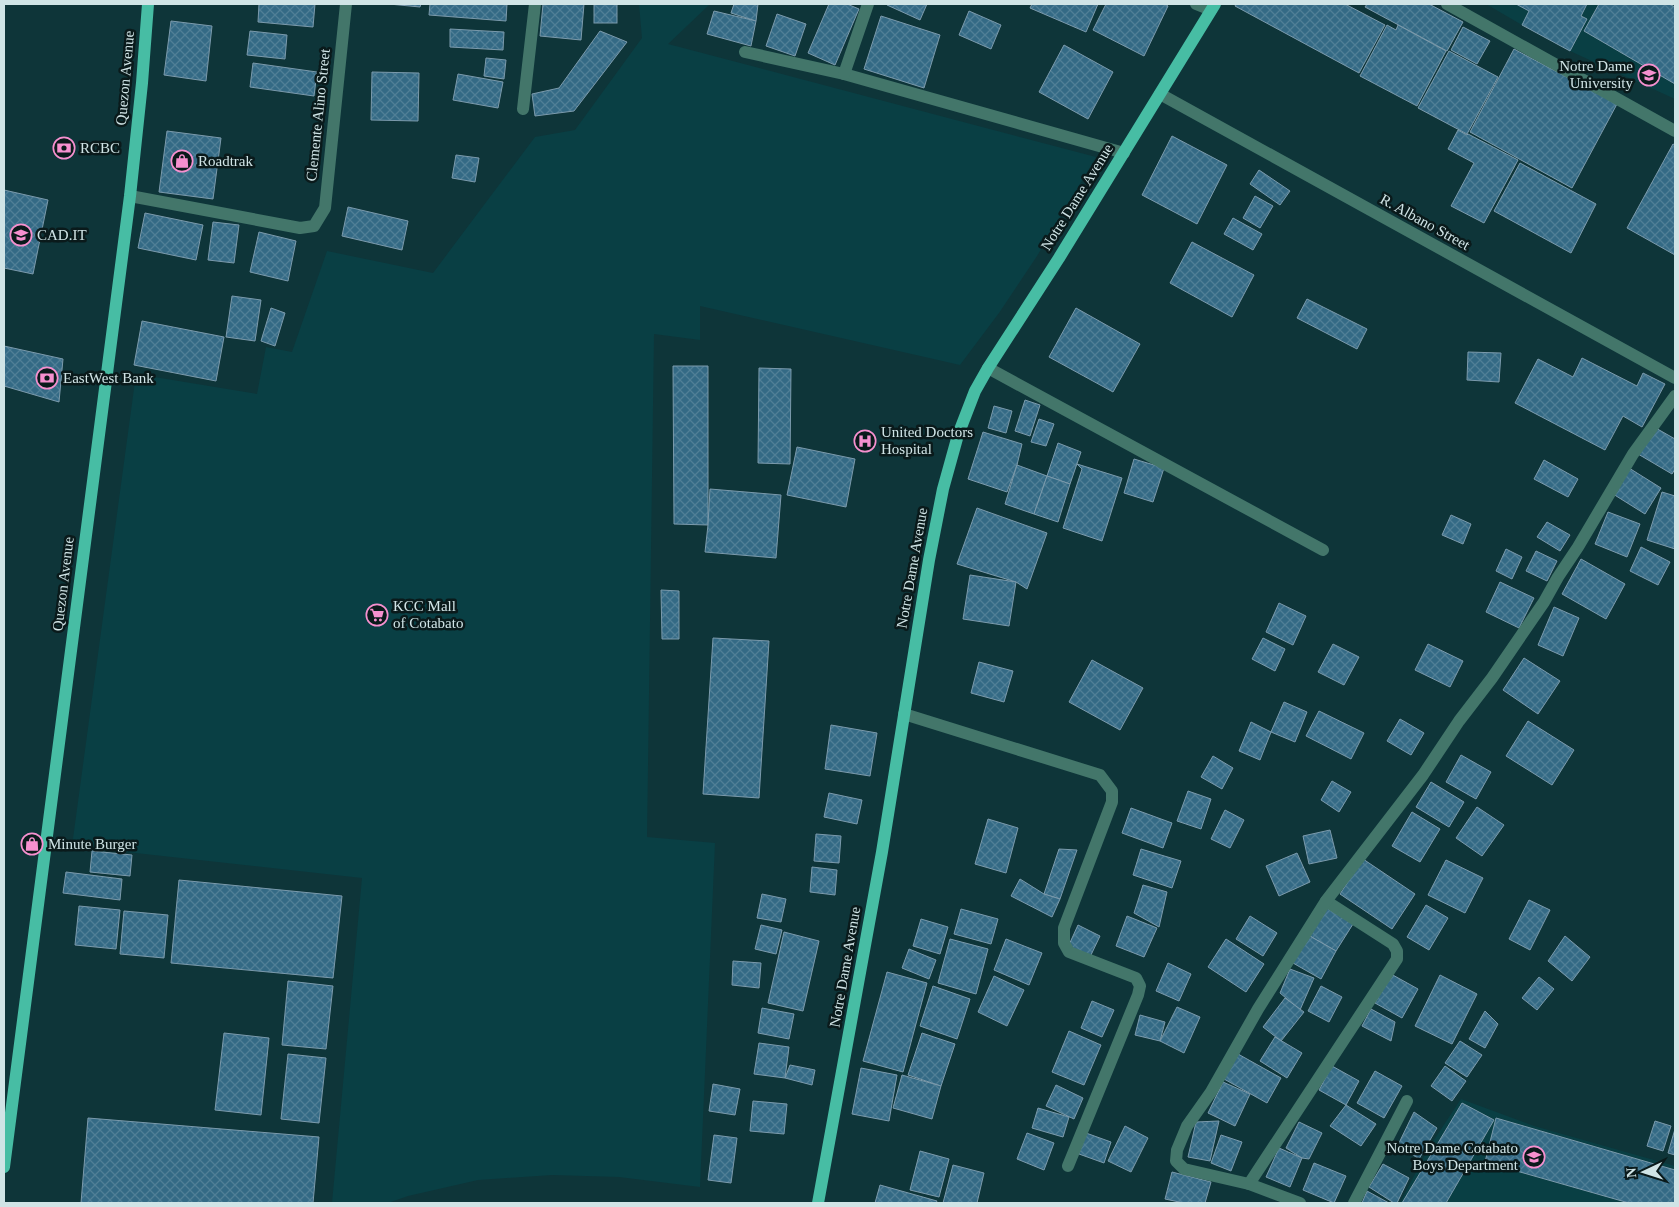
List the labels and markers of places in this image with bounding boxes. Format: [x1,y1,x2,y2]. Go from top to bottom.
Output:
place label: Notre Dame University [1559,58,1633,91]
school or university icon: Notre Dame University [1637,63,1661,87]
bank icon: RCBC [52,136,76,160]
place label: RCBC [80,140,120,156]
shop icon: Roadtrak [170,149,194,173]
place label: Roadtrak [198,153,253,169]
school or university icon: CAD.IT [9,223,33,247]
place label: CAD.IT [37,227,87,243]
bank icon: EastWest Bank [35,366,59,390]
place label: EastWest Bank [63,370,154,386]
place label: United Doctors Hospital [881,424,973,457]
hospital icon: United Doctors Hospital [853,429,877,453]
place label: KCC Mall of Cotabato [393,598,463,631]
supermarket icon: KCC Mall of Cotabato [365,603,389,627]
shop icon: Minute Burger [20,832,44,856]
place label: Minute Burger [48,836,136,852]
place label: Notre Dame Cotabato Boys Department [1386,1140,1519,1173]
school or university icon: Notre Dame Cotabato Boys Department [1522,1145,1546,1169]

